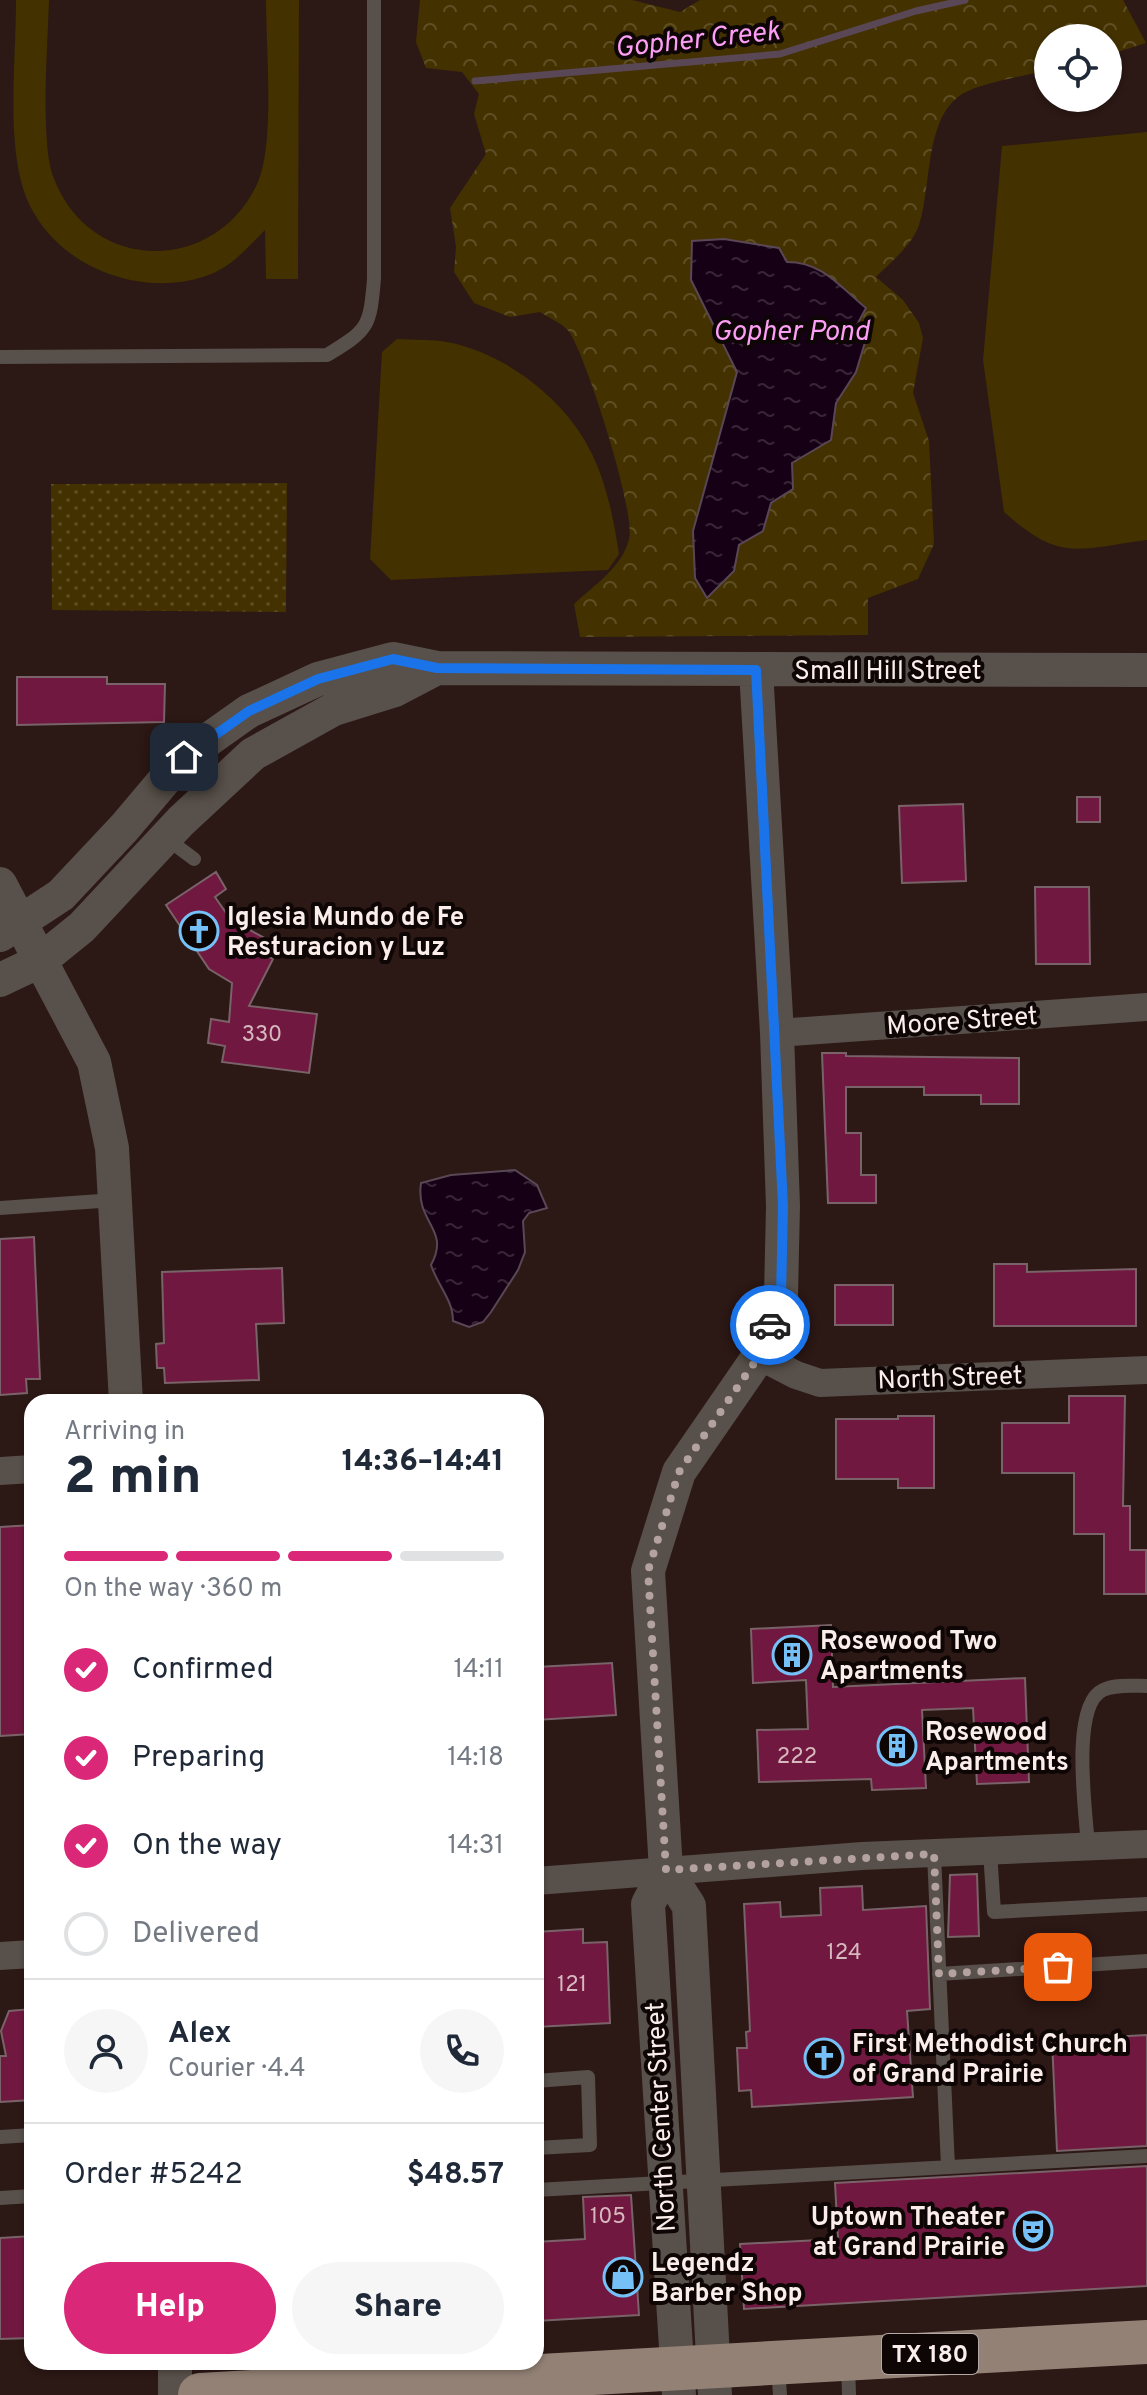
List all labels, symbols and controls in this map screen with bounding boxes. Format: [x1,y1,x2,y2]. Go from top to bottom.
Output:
water label: Gopher Creek [613,14,782,68]
map controls [1034,24,1122,112]
button: locate [1034,24,1122,112]
water label: Gopher Pond [713,315,871,351]
street label: Small Hill Street [794,656,982,689]
pin [150,723,218,791]
icon: home [162,735,206,779]
place label: Iglesia Mundo de Fe Resturacion y Luz [227,902,464,965]
church icon: Iglesia Mundo de Fe Resturacion y Luz [178,910,220,952]
street label: Moore Street [886,1001,1039,1044]
house number: 330 [242,1022,282,1049]
courier [730,1285,810,1365]
icon: car [748,1303,792,1347]
street label: North Street [877,1360,1023,1399]
text: Arriving in [64,1416,185,1449]
text: 14:36–14:41 [342,1444,504,1481]
text: 2 min [64,1446,202,1512]
text: On the way · 360 m [64,1573,282,1606]
place label: Rosewood Two Apartments [820,1626,998,1689]
building icon: Rosewood Two Apartments [771,1634,813,1676]
icon: check [64,1648,108,1692]
text: Confirmed [132,1652,274,1689]
text: 14:11 [453,1654,504,1687]
place label: Rosewood Apartments [925,1717,1069,1780]
building icon: Rosewood Apartments [876,1725,918,1767]
icon: check [64,1736,108,1780]
text: Preparing [132,1740,265,1777]
text: 14:18 [447,1742,504,1775]
house number: 222 [777,1744,817,1771]
icon: check [64,1824,108,1868]
text: On the way [132,1828,282,1865]
text: 14:31 [448,1830,504,1863]
text: Delivered [132,1916,260,1953]
pin [1024,1933,1092,2001]
house number: 124 [826,1940,862,1967]
icon: bag [1036,1945,1080,1989]
house number: 121 [557,1972,587,1999]
street label: North Center Street [640,2001,685,2233]
button: person [64,2009,148,2093]
button: phone [420,2009,504,2093]
text: Alex [168,2016,232,2053]
place label: First Methodist Church of Grand Prairie [852,2029,1128,2092]
church icon: First Methodist Church of Grand Prairie [803,2037,845,2079]
text: Courier · 4.4 [168,2053,306,2086]
text: Order #5242 [64,2157,243,2194]
text: $48.57 [407,2157,504,2194]
place label: Uptown Theater at Grand Prairie [811,2202,1005,2265]
house number: 105 [590,2204,626,2231]
theatre icon: Uptown Theater at Grand Prairie [1012,2210,1054,2252]
place label: Legendz Barber Shop [651,2248,803,2311]
shop icon: Legendz Barber Shop [602,2256,644,2298]
button: Help [64,2262,276,2354]
button: Share [292,2262,504,2354]
road number: TX 180 [882,2334,978,2374]

